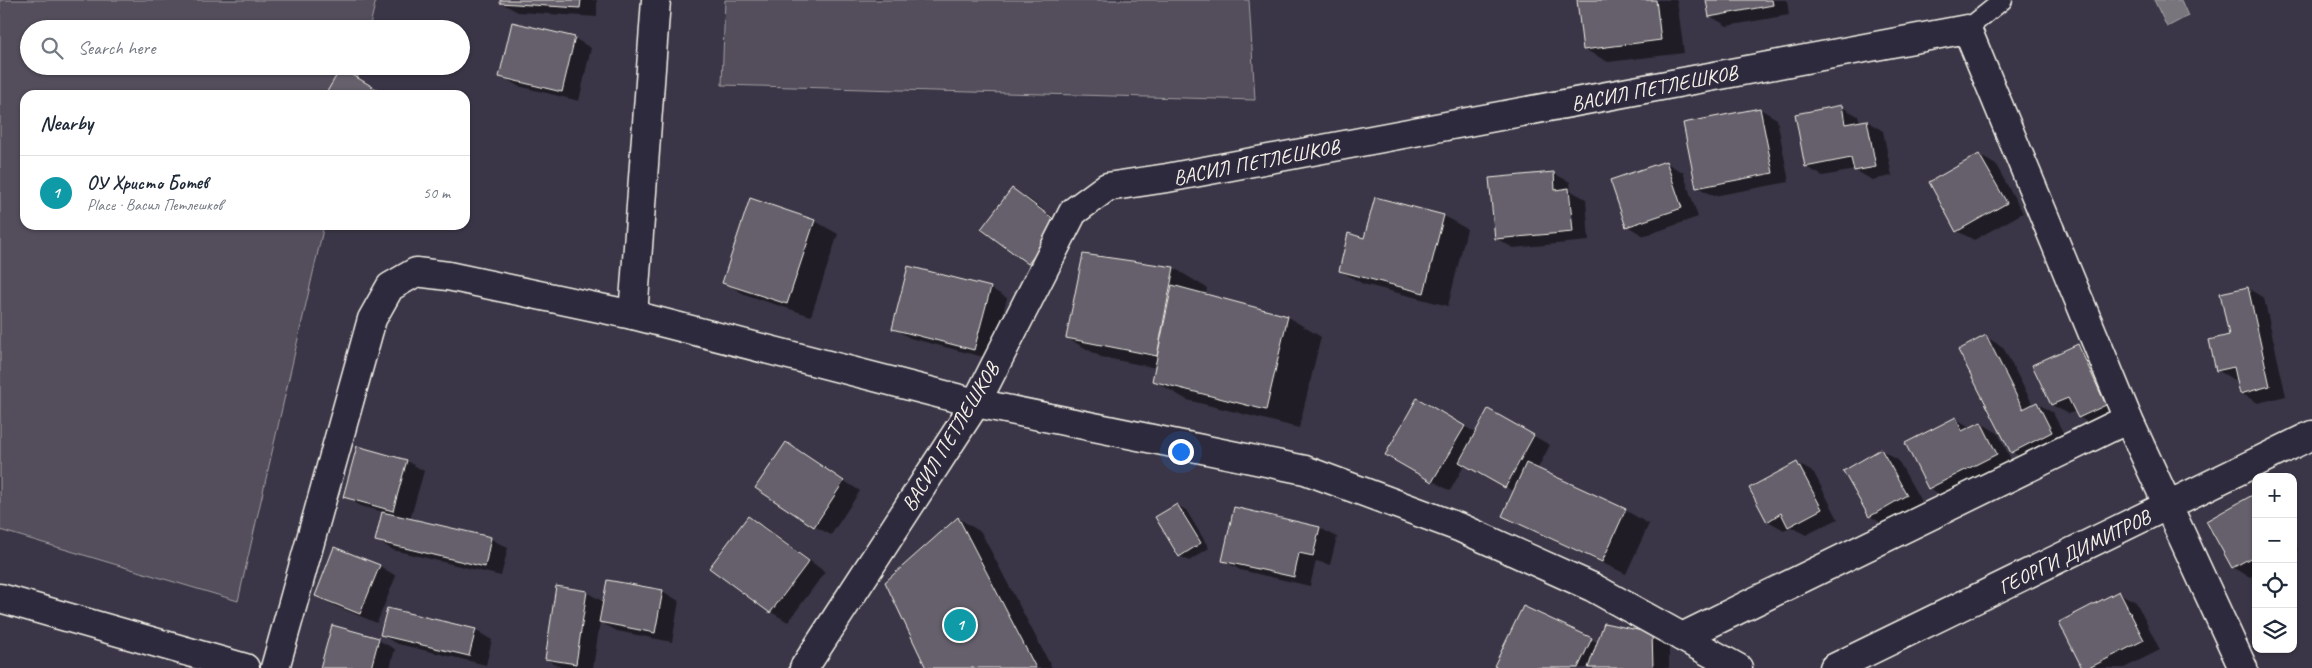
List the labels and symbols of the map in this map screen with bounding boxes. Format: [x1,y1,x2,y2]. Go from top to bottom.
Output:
street label: ВАСИЛ ПЕТЛЕШКОВ [1569,59,1742,117]
street label: ВАСИЛ ПЕТЛЕШКОВ [1171,133,1344,191]
street label: ВАСИЛ ПЕТЛЕШКОВ [895,356,1006,516]
your location [1168,439,1194,465]
street label: ГЕОРГИ ДИМИТРОВ [1994,503,2157,600]
pin: 1 [944,606,976,644]

